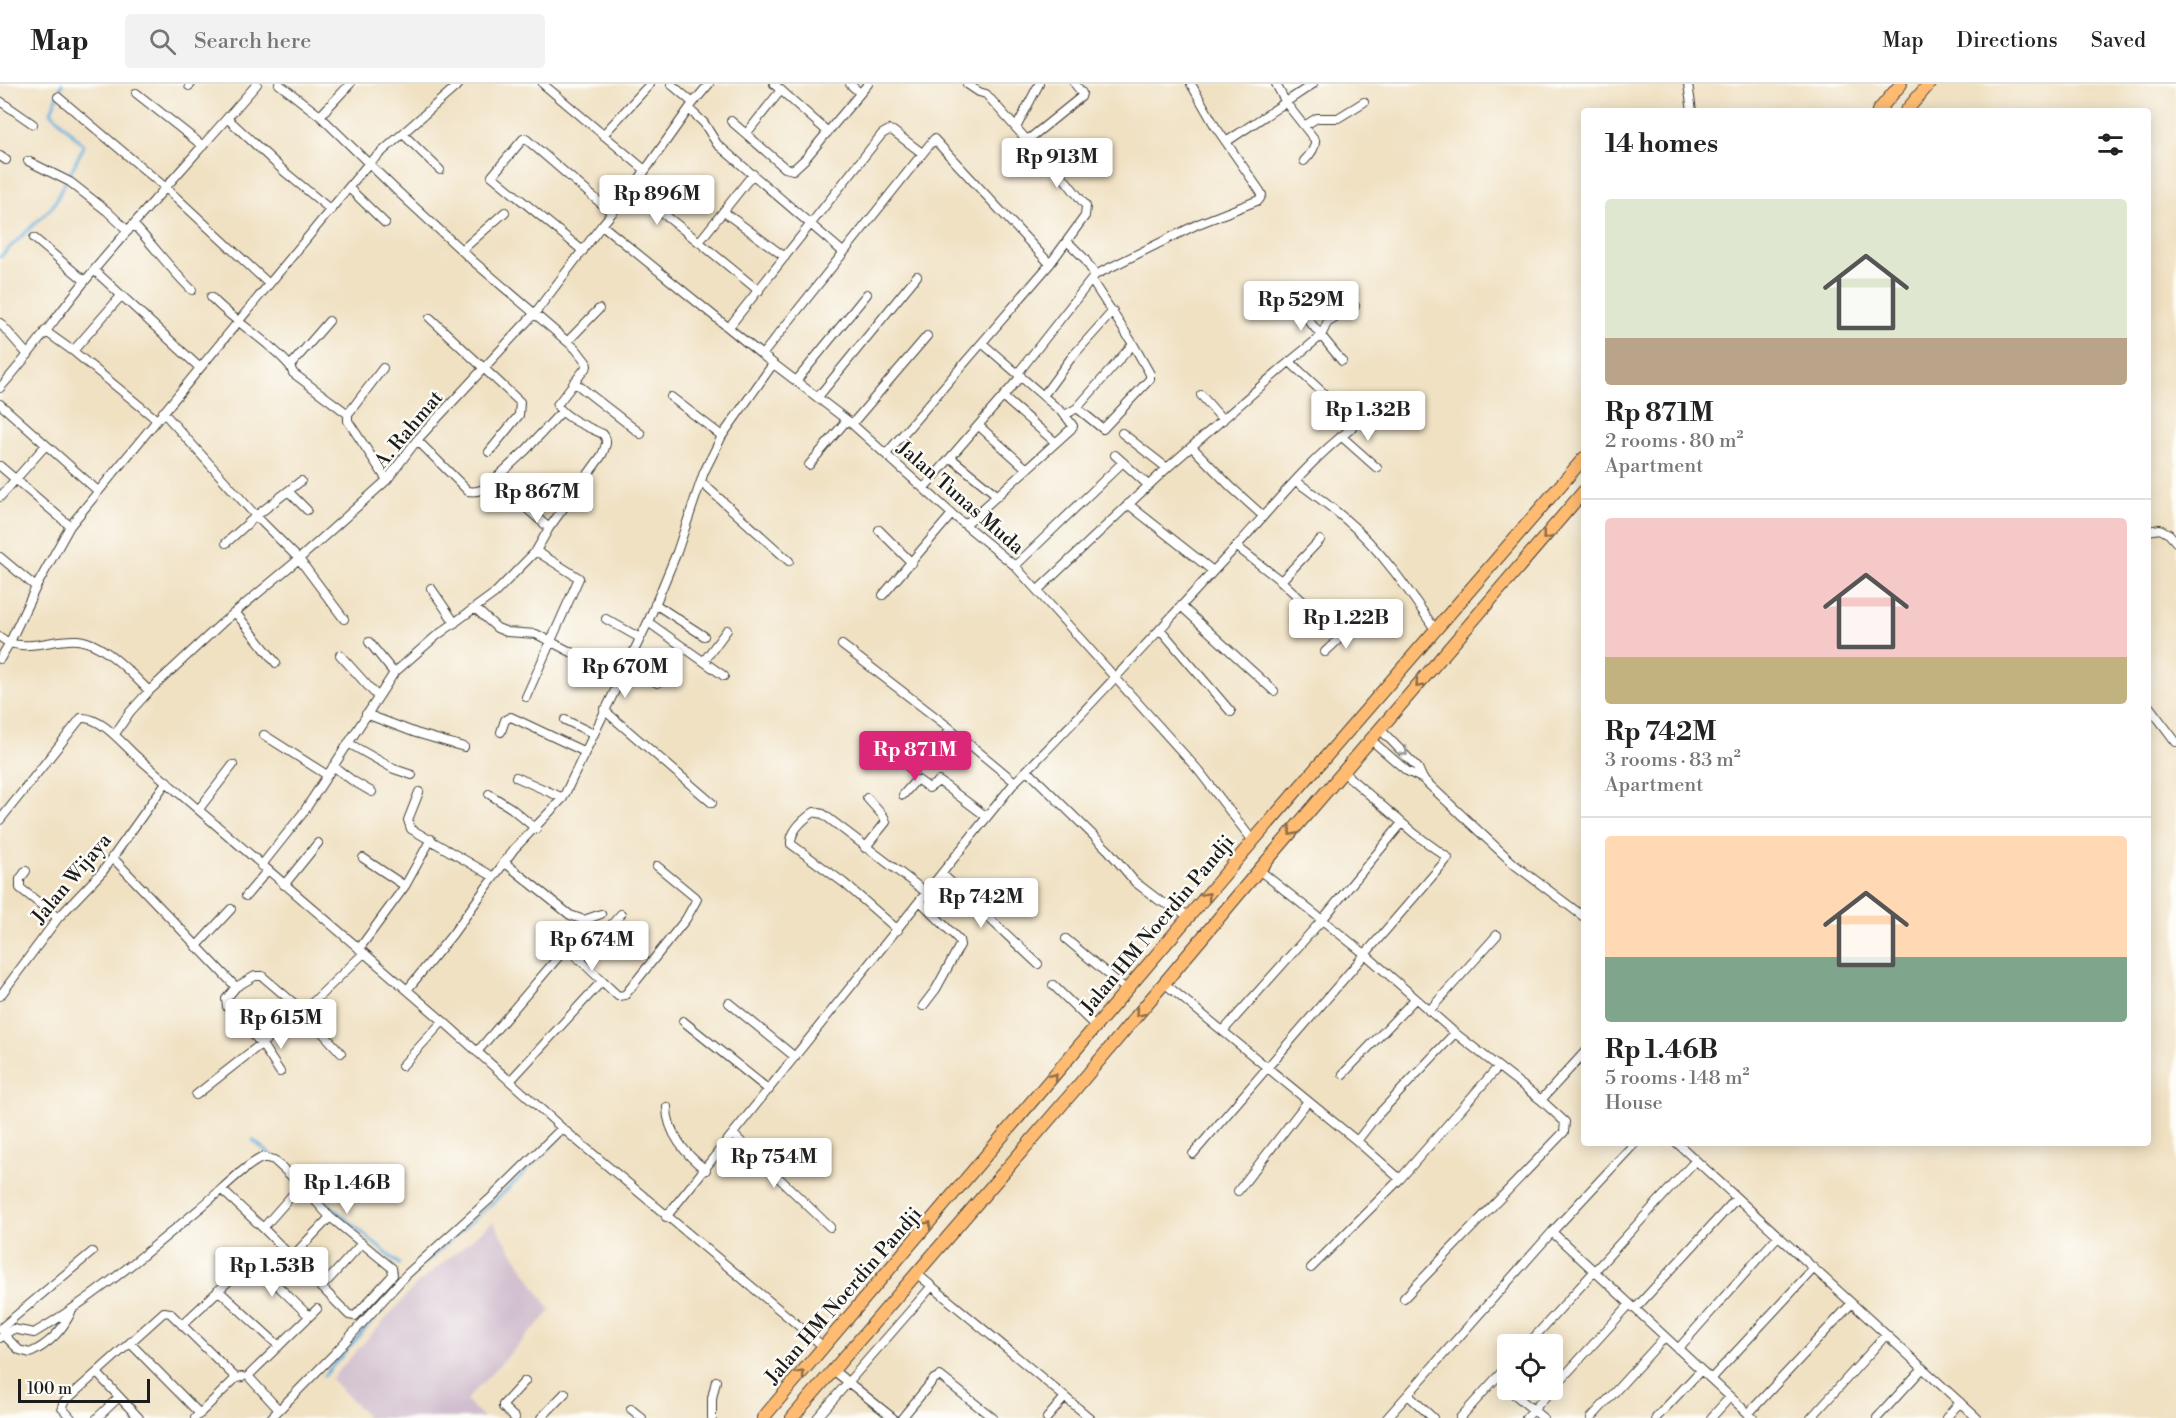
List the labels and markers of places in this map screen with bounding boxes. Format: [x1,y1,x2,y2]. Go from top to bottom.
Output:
pin: Rp 913M [1002,138,1112,189]
pin: Rp 896M [602,175,712,226]
pin: Rp 529M [1246,281,1356,332]
pin: Rp 1.32B [1306,391,1430,442]
pin: Rp 867M [482,473,592,524]
pin: Rp 1.22B [1284,599,1408,650]
pin: Rp 670M [570,648,680,699]
pin: Rp 871M [860,731,970,782]
pin: Rp 742M [926,878,1036,929]
pin: Rp 674M [537,921,647,972]
pin: Rp 615M [226,999,336,1050]
pin: Rp 754M [719,1138,829,1189]
pin: Rp 1.46B [285,1164,409,1215]
pin: Rp 1.53B [210,1247,334,1298]

